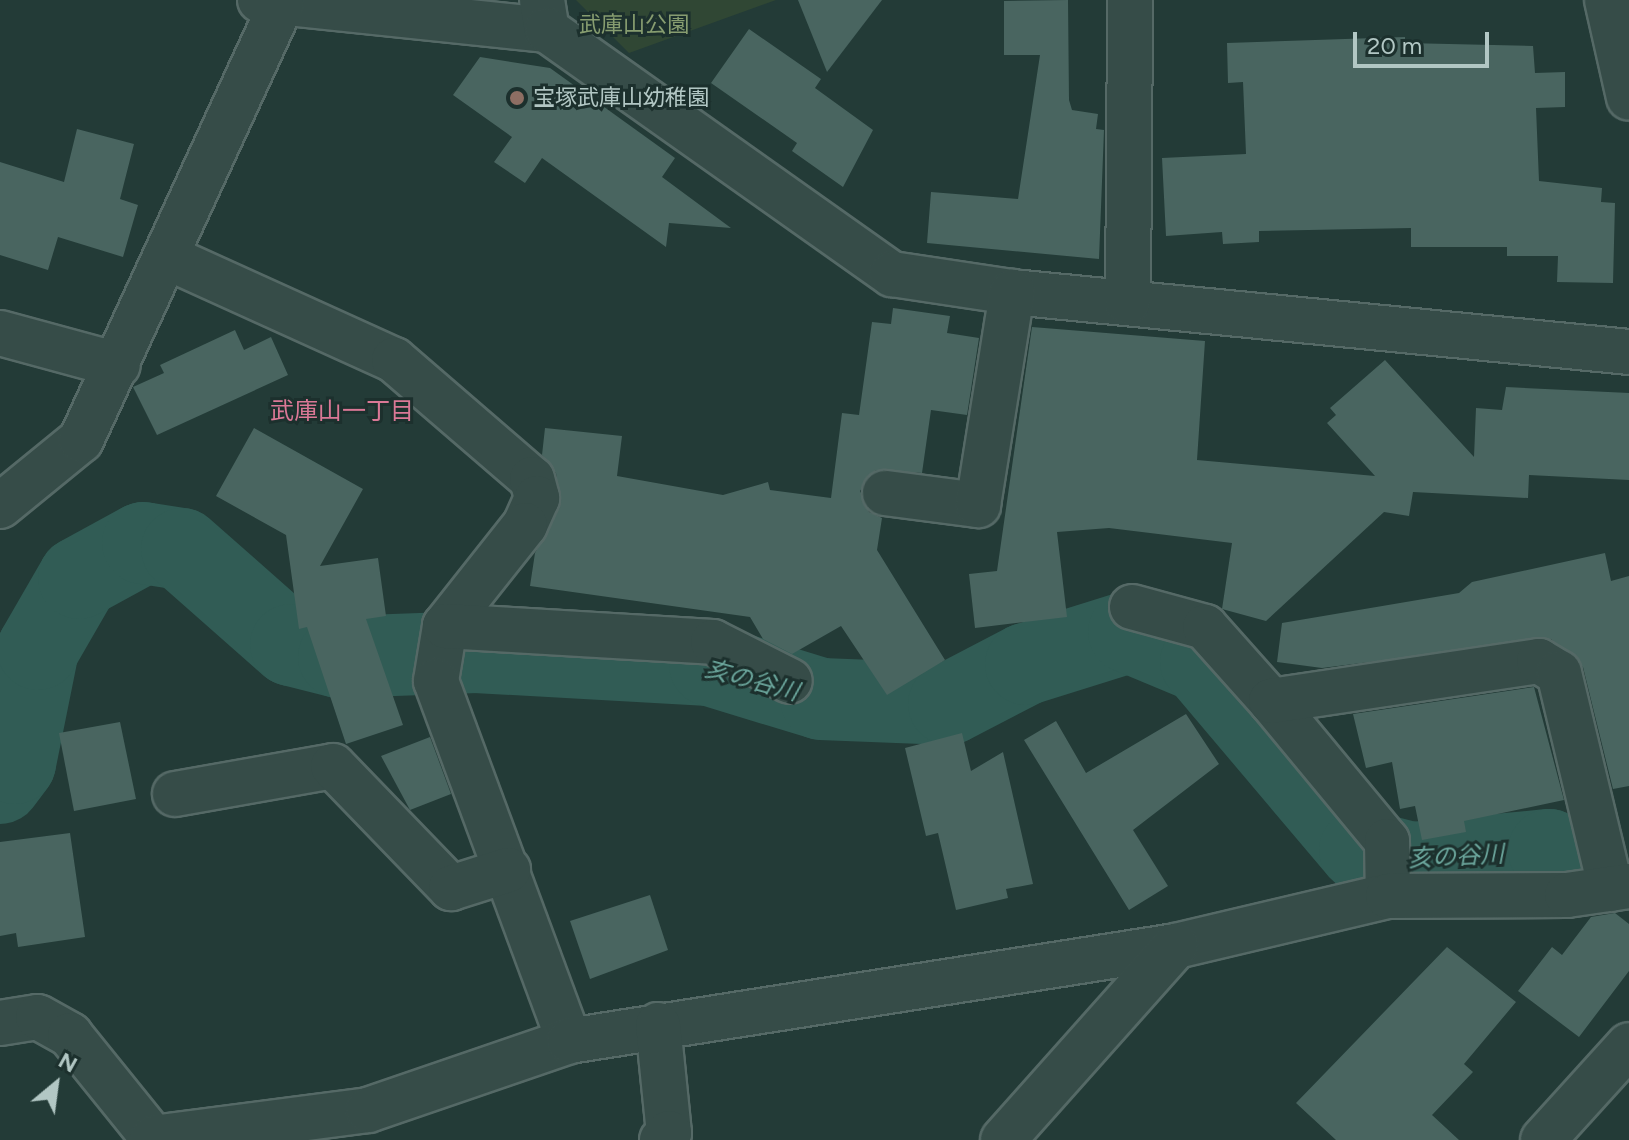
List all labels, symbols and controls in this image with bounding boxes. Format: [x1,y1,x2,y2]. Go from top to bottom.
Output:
park label: 武庫山公園 [579,12,689,38]
scale bar [1357,16,1493,66]
text: 20 m [1367,31,1422,60]
place label: 宝塚武庫山幼稚園 [533,85,709,111]
marker: 宝塚武庫山幼稚園 [508,89,526,107]
district label: 武庫山一丁目 [270,397,414,425]
water label: 亥の谷川 [702,654,802,706]
water label: 亥の谷川 [1407,839,1505,873]
north arrow [16,1044,96,1124]
text: N [54,1047,82,1079]

